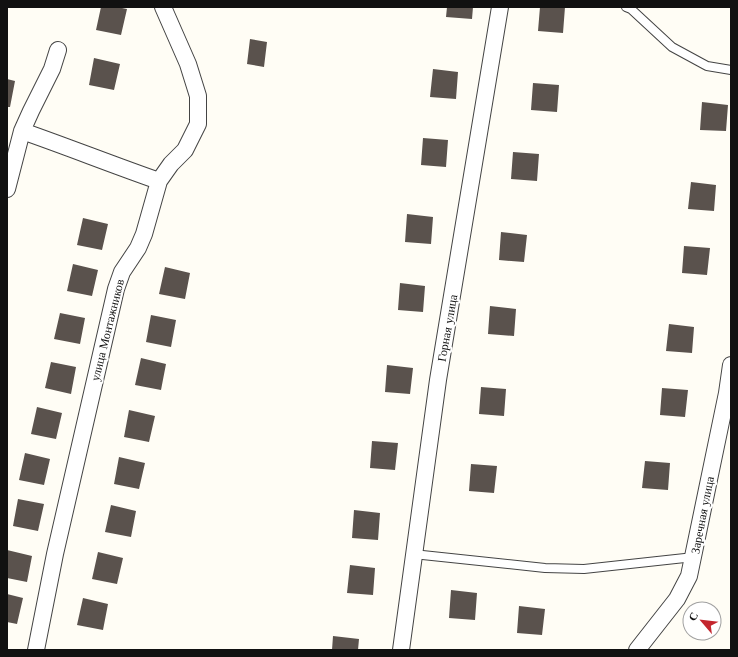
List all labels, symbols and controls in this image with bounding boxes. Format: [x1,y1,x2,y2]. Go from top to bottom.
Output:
street label: улица Монтажников [87,277,127,383]
street label: Горная улица [434,292,460,363]
street label: Заречная улица [687,474,717,555]
north arrow [682,601,722,641]
text: С [685,609,701,623]

